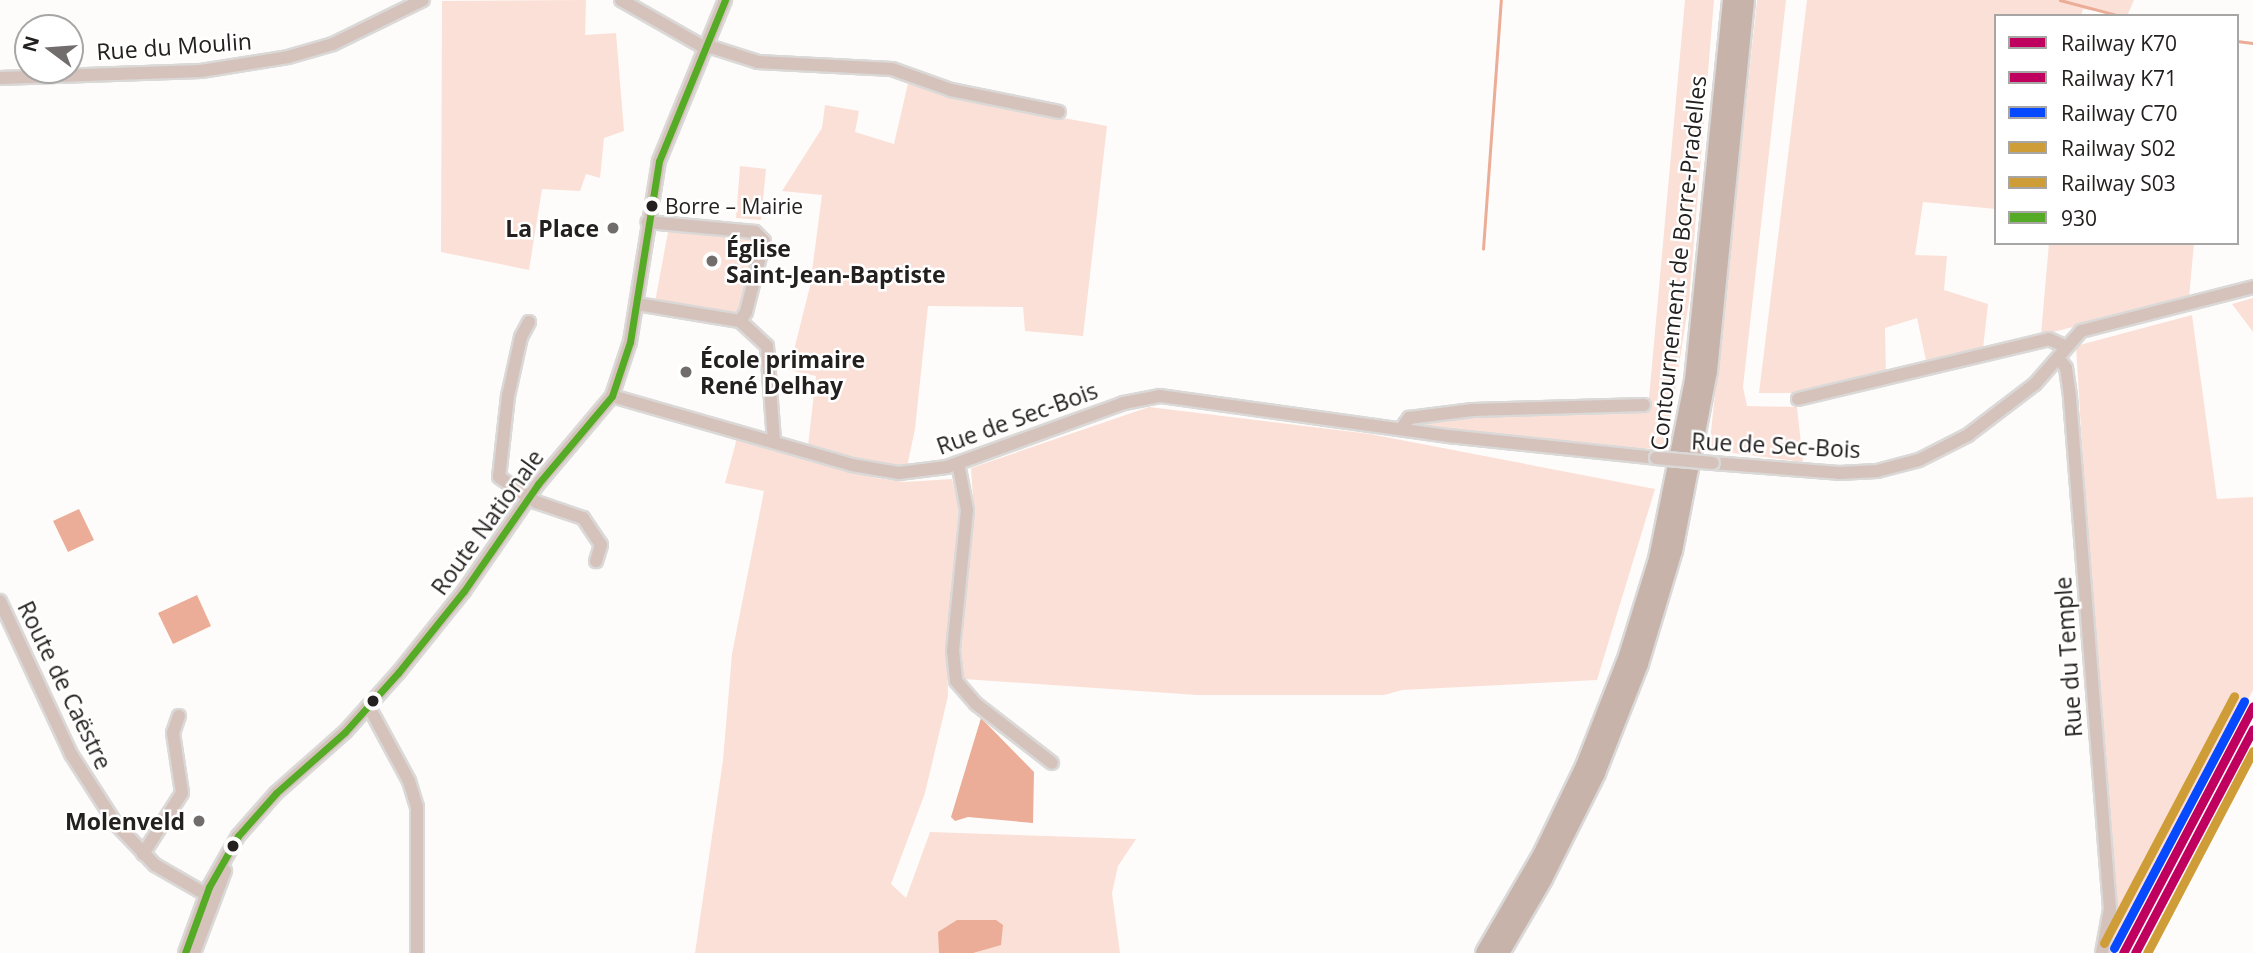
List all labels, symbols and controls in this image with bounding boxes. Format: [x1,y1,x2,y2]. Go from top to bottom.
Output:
north arrow [14,14,84,84]
legend [1994,14,2239,245]
street label: Rue du Moulin [95,27,253,65]
text: Railway K70 [2061,29,2177,57]
text: N [16,33,45,55]
text: Railway K71 [2061,64,2177,92]
street label: Contournement de Borre-Pradelles [1645,74,1711,452]
text: Railway C70 [2061,99,2177,127]
text: Railway S02 [2061,134,2176,162]
text: Railway S03 [2061,169,2176,197]
place label: Borre – Mairie [665,193,803,219]
marker: Borre – Mairie [645,199,659,213]
text: 930 [2061,204,2097,232]
place label: La Place [505,214,599,242]
marker: La Place [605,220,621,236]
place label: Église Saint-Jean-Baptiste [726,234,946,288]
marker: Église Saint-Jean-Baptiste [704,253,720,269]
place label: École primaire René Delhay [700,345,865,399]
marker: École primaire René Delhay [678,364,694,380]
street label: Rue de Sec-Bois [933,376,1101,460]
street label: Rue de Sec-Bois [1691,427,1861,463]
street label: Route Nationale [425,444,549,600]
street label: Rue du Temple [2049,576,2087,738]
street label: Route de Caëstre [12,596,118,774]
unlabelled marker [366,694,380,708]
place label: Molenveld [65,807,185,835]
marker: Molenveld [191,813,207,829]
unlabelled marker [226,839,240,853]

